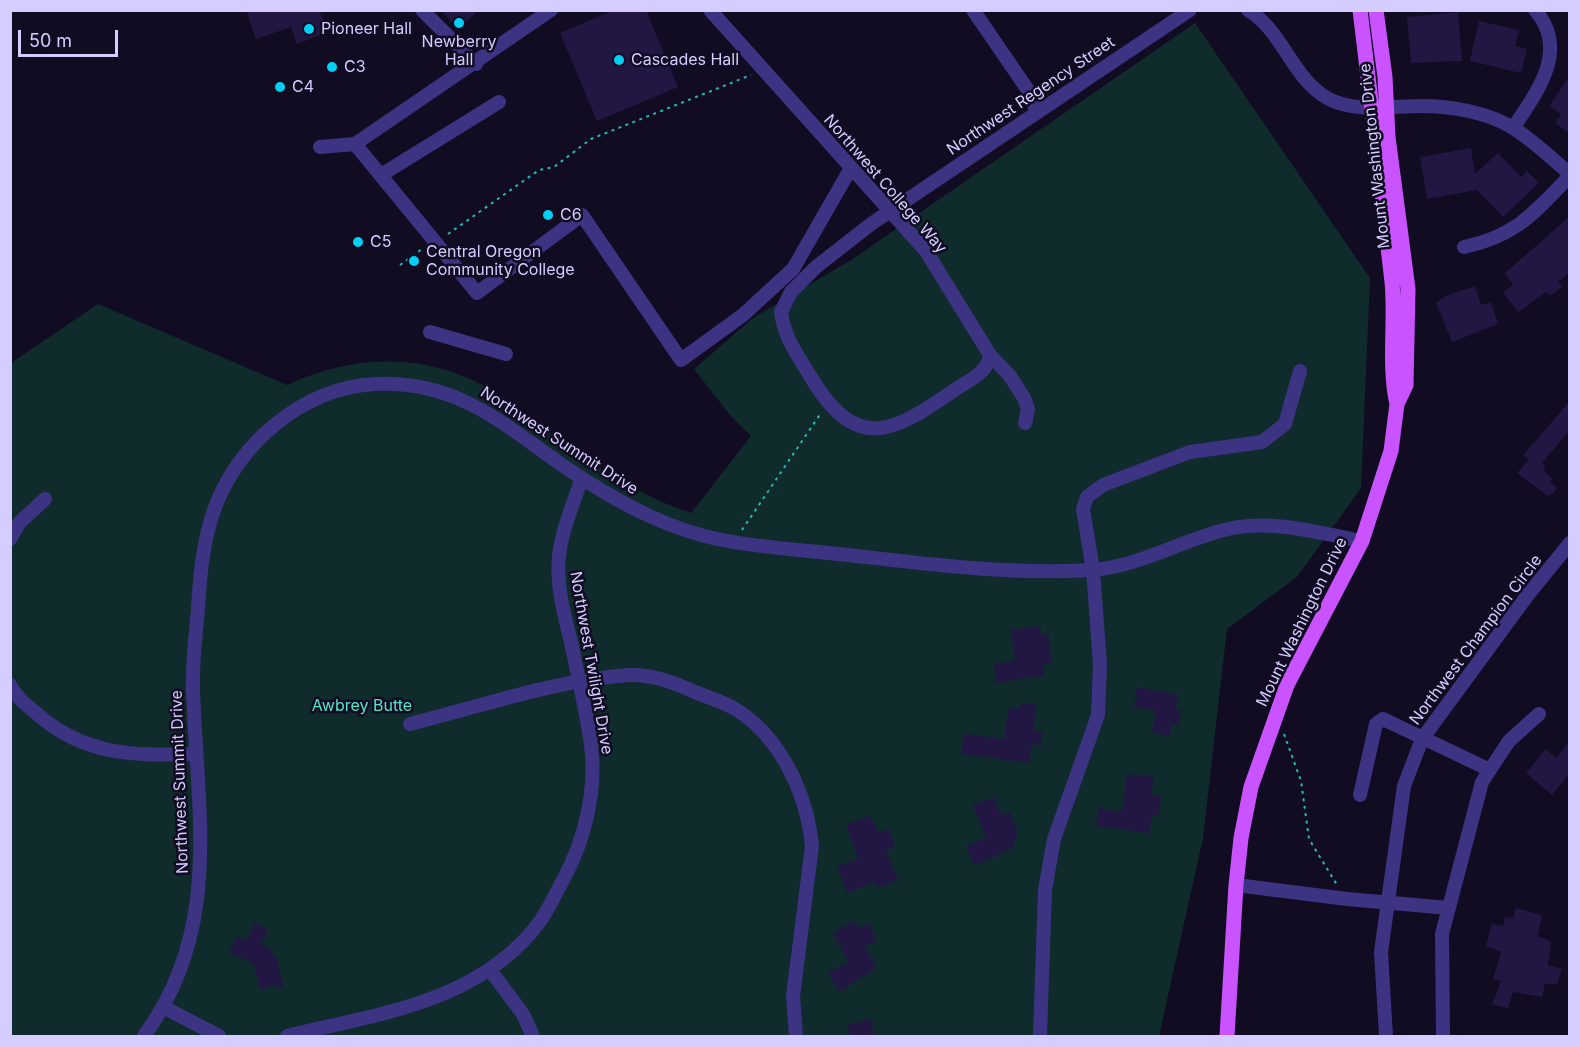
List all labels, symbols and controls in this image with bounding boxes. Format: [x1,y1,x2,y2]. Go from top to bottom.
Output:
marker: Newberry Hall [452,16,466,30]
scale bar [21,18,122,56]
place label: Pioneer Hall [321,19,412,39]
marker: Pioneer Hall [302,22,316,36]
text: 50 m [29,30,72,51]
place label: Newberry Hall [422,32,496,70]
street label: Northwest Regency Street [943,33,1119,159]
place label: Cascades Hall [631,50,739,70]
marker: Cascades Hall [612,53,626,67]
place label: C3 [344,57,366,77]
marker: C3 [325,60,339,74]
street label: Mount Washington Drive [1356,63,1394,249]
place label: C4 [292,77,314,97]
marker: C4 [273,80,287,94]
street label: Northwest College Way [819,111,951,257]
place label: C6 [560,205,582,225]
marker: C6 [541,208,555,222]
place label: C5 [370,232,391,252]
marker: C5 [351,235,365,249]
place label: Central Oregon Community College [426,242,575,280]
marker: Central Oregon Community College [407,254,421,268]
street label: Northwest Summit Drive [477,383,641,499]
street label: Mount Washington Drive [1253,534,1351,710]
street label: Northwest Champion Circle [1406,551,1546,729]
street label: Northwest Twilight Drive [565,570,617,756]
street label: Northwest Summit Drive [167,690,193,874]
park label: Awbrey Butte [312,696,412,716]

